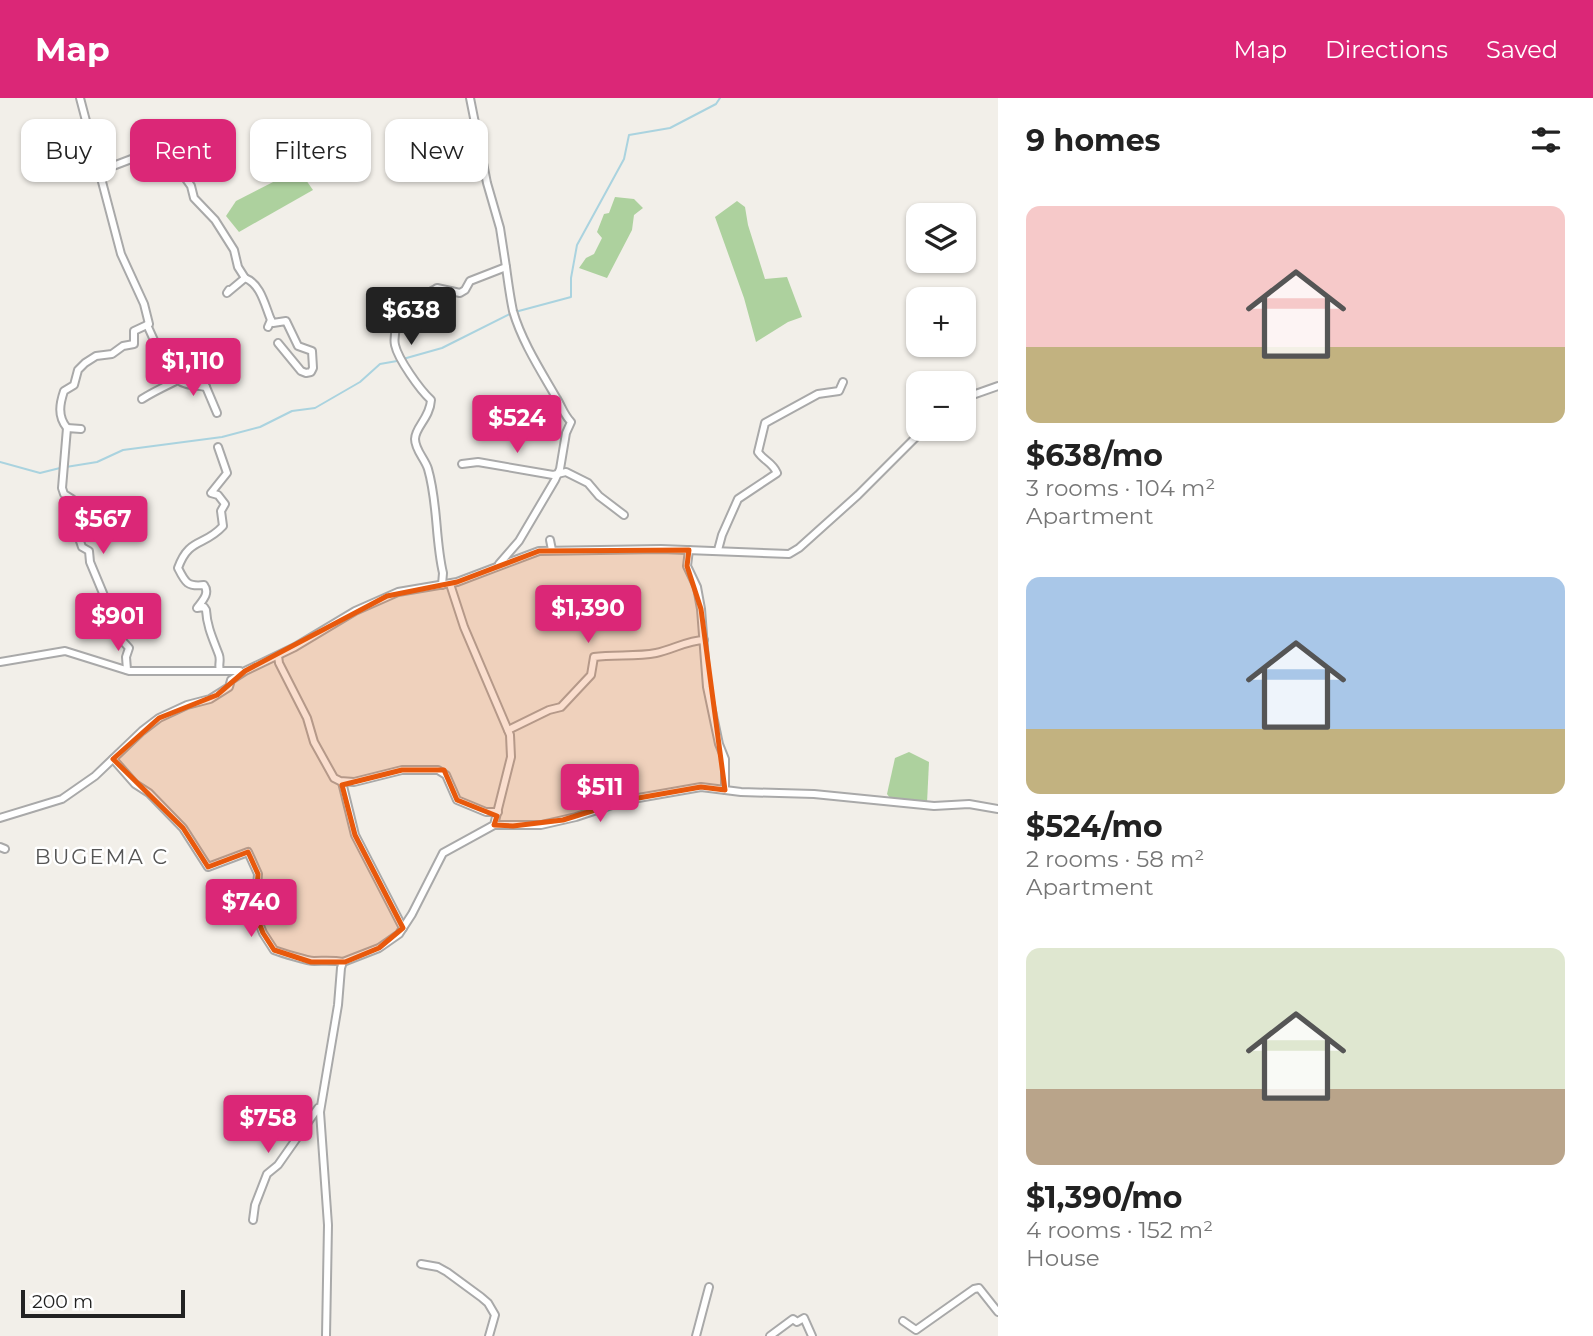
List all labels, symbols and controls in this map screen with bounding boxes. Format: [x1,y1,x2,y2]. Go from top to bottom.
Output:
text: Map [35,29,110,69]
text: Map [1234,35,1287,64]
text: Directions [1325,35,1448,64]
text: Saved [1486,35,1558,64]
chip: Buy [21,119,116,182]
chip: Rent [130,119,236,182]
chip: Filters [250,119,371,182]
chip: New [385,119,488,182]
icon: filters [1527,121,1565,159]
text: 9 homes [1026,122,1161,159]
map controls [906,203,976,441]
button: layers [906,203,976,273]
icon: home [1233,251,1359,377]
button: + [906,287,976,357]
pin: $638 [370,288,452,347]
text: $638 [382,296,440,324]
pin: $1,110 [136,338,250,398]
text: $1,110 [162,347,224,375]
button: − [906,371,976,441]
pin: $524 [476,396,558,455]
text: $524 [488,404,546,432]
text: $638/mo [1026,437,1163,474]
text: 3 rooms · 104 m² [1026,474,1215,502]
pin: $567 [62,496,144,556]
text: Apartment [1026,502,1154,530]
text: $567 [74,505,132,533]
pin: $1,390 [531,586,645,645]
pin: $901 [77,594,159,653]
text: $1,390 [551,594,625,622]
text: $901 [91,602,145,630]
icon: home [1233,622,1359,748]
pin: $511 [559,764,641,824]
text: $511 [577,773,623,801]
text: $524/mo [1026,808,1163,845]
district label: BUGEMA C [35,844,169,869]
text: 2 rooms · 58 m² [1026,845,1204,873]
text: Apartment [1026,873,1154,901]
pin: $740 [210,880,292,939]
text: $740 [222,888,280,916]
icon: home [1233,993,1359,1119]
pin: $758 [227,1096,309,1155]
text: $758 [239,1104,297,1132]
text: $1,390/mo [1026,1179,1183,1216]
text: 4 rooms · 152 m² [1026,1216,1213,1244]
text: House [1026,1244,1100,1272]
scale bar [21,1287,186,1319]
text: 200 m [32,1290,93,1313]

